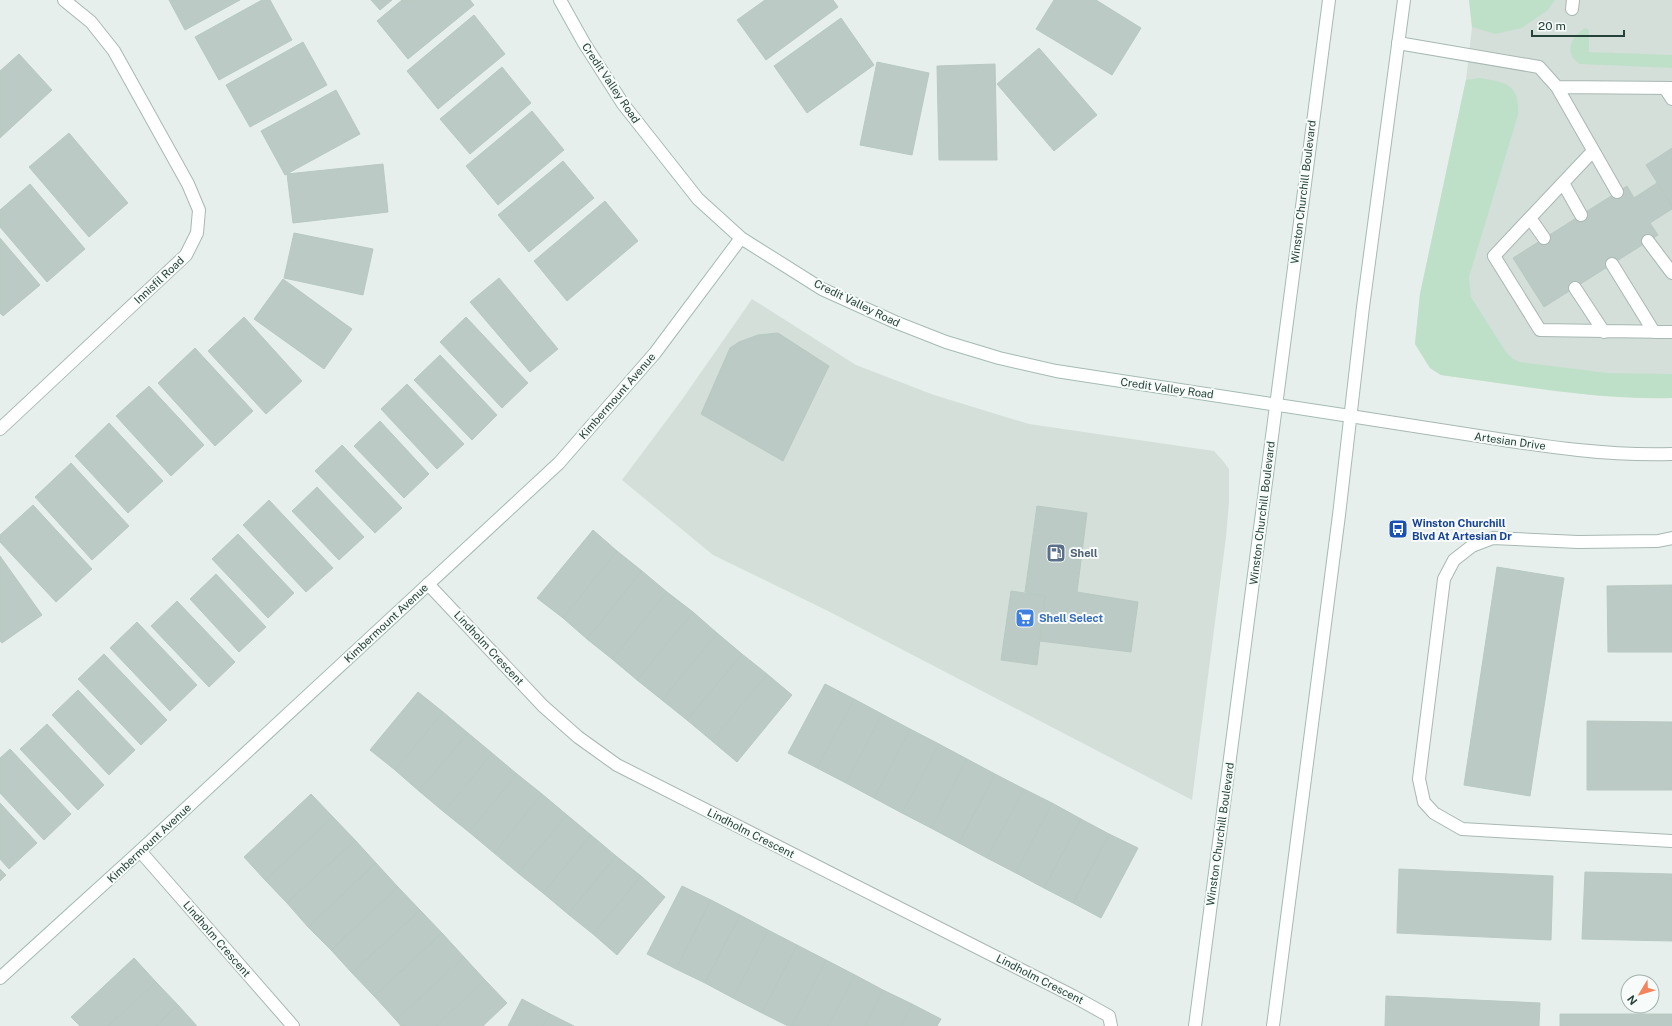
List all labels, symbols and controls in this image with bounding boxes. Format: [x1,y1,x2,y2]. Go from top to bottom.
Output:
scale bar [1532,12,1624,38]
text: 20 m [1538,19,1566,33]
street label: Credit Valley Road [580,41,642,125]
street label: Winston Churchill Boulevard [1288,119,1318,265]
street label: Innisfil Road [132,254,186,306]
street label: Credit Valley Road [812,277,902,329]
street label: Kimbermount Avenue [576,351,658,441]
street label: Credit Valley Road [1120,376,1214,400]
street label: Artesian Drive [1474,430,1546,452]
street label: Winston Churchill Boulevard [1247,440,1277,586]
place label: Winston Churchill Blvd At Artesian Dr [1412,517,1512,542]
bus stop icon: Winston Churchill Blvd At Artesian Dr [1387,518,1409,540]
fuel station icon: Shell [1045,542,1067,564]
place label: Shell [1070,547,1098,559]
street label: Kimbermount Avenue [342,581,430,665]
supermarket icon: Shell Select [1014,607,1036,629]
street label: Lindholm Crescent [452,609,526,687]
place label: Shell Select [1039,612,1103,624]
street label: Winston Churchill Boulevard [1204,762,1236,906]
street label: Kimbermount Avenue [105,801,193,885]
street label: Lindholm Crescent [705,806,797,860]
street label: Lindholm Crescent [181,899,253,979]
street label: Lindholm Crescent [994,952,1086,1006]
north arrow [1620,974,1660,1014]
text: N [1625,993,1639,1007]

